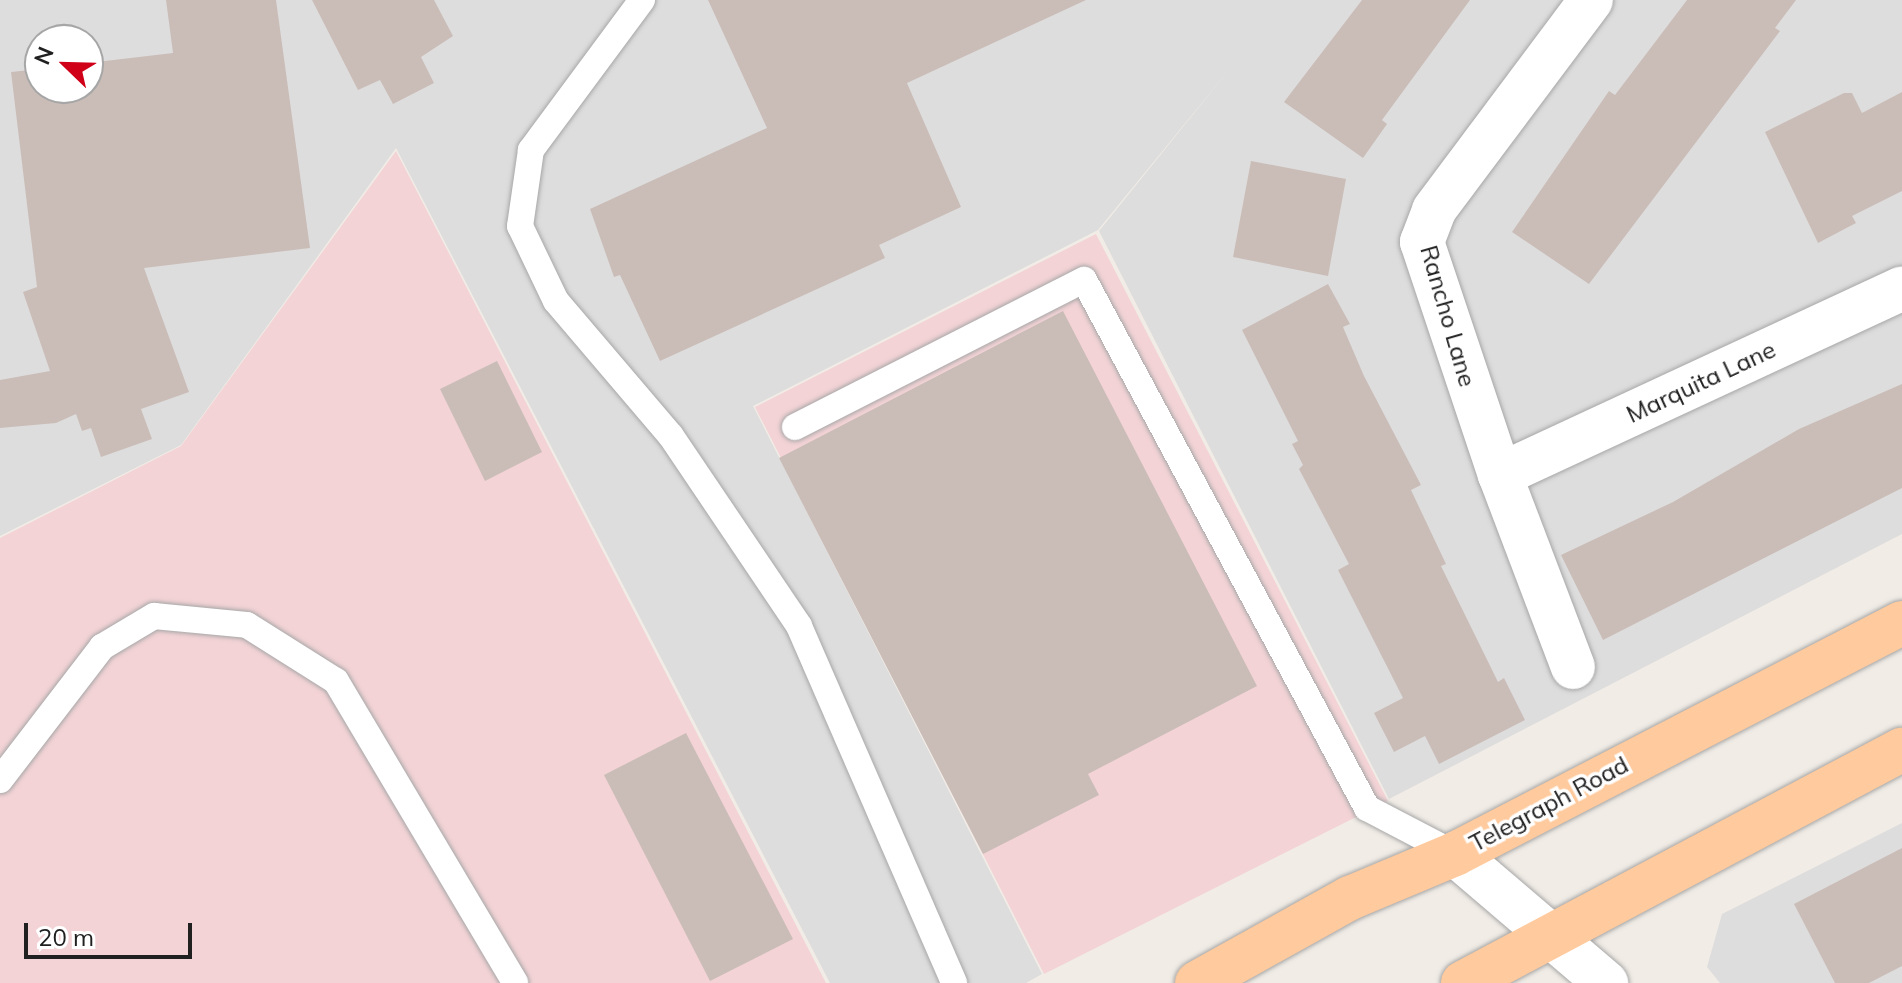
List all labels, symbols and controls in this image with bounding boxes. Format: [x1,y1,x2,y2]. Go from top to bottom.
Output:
north arrow [24,24,104,104]
text: N [28,42,60,69]
street label: Rancho Lane [1414,242,1482,390]
street label: Marquita Lane [1622,335,1780,429]
street label: Telegraph Road [1465,750,1633,858]
scale bar [28,907,196,957]
text: 20 m [38,922,94,952]

